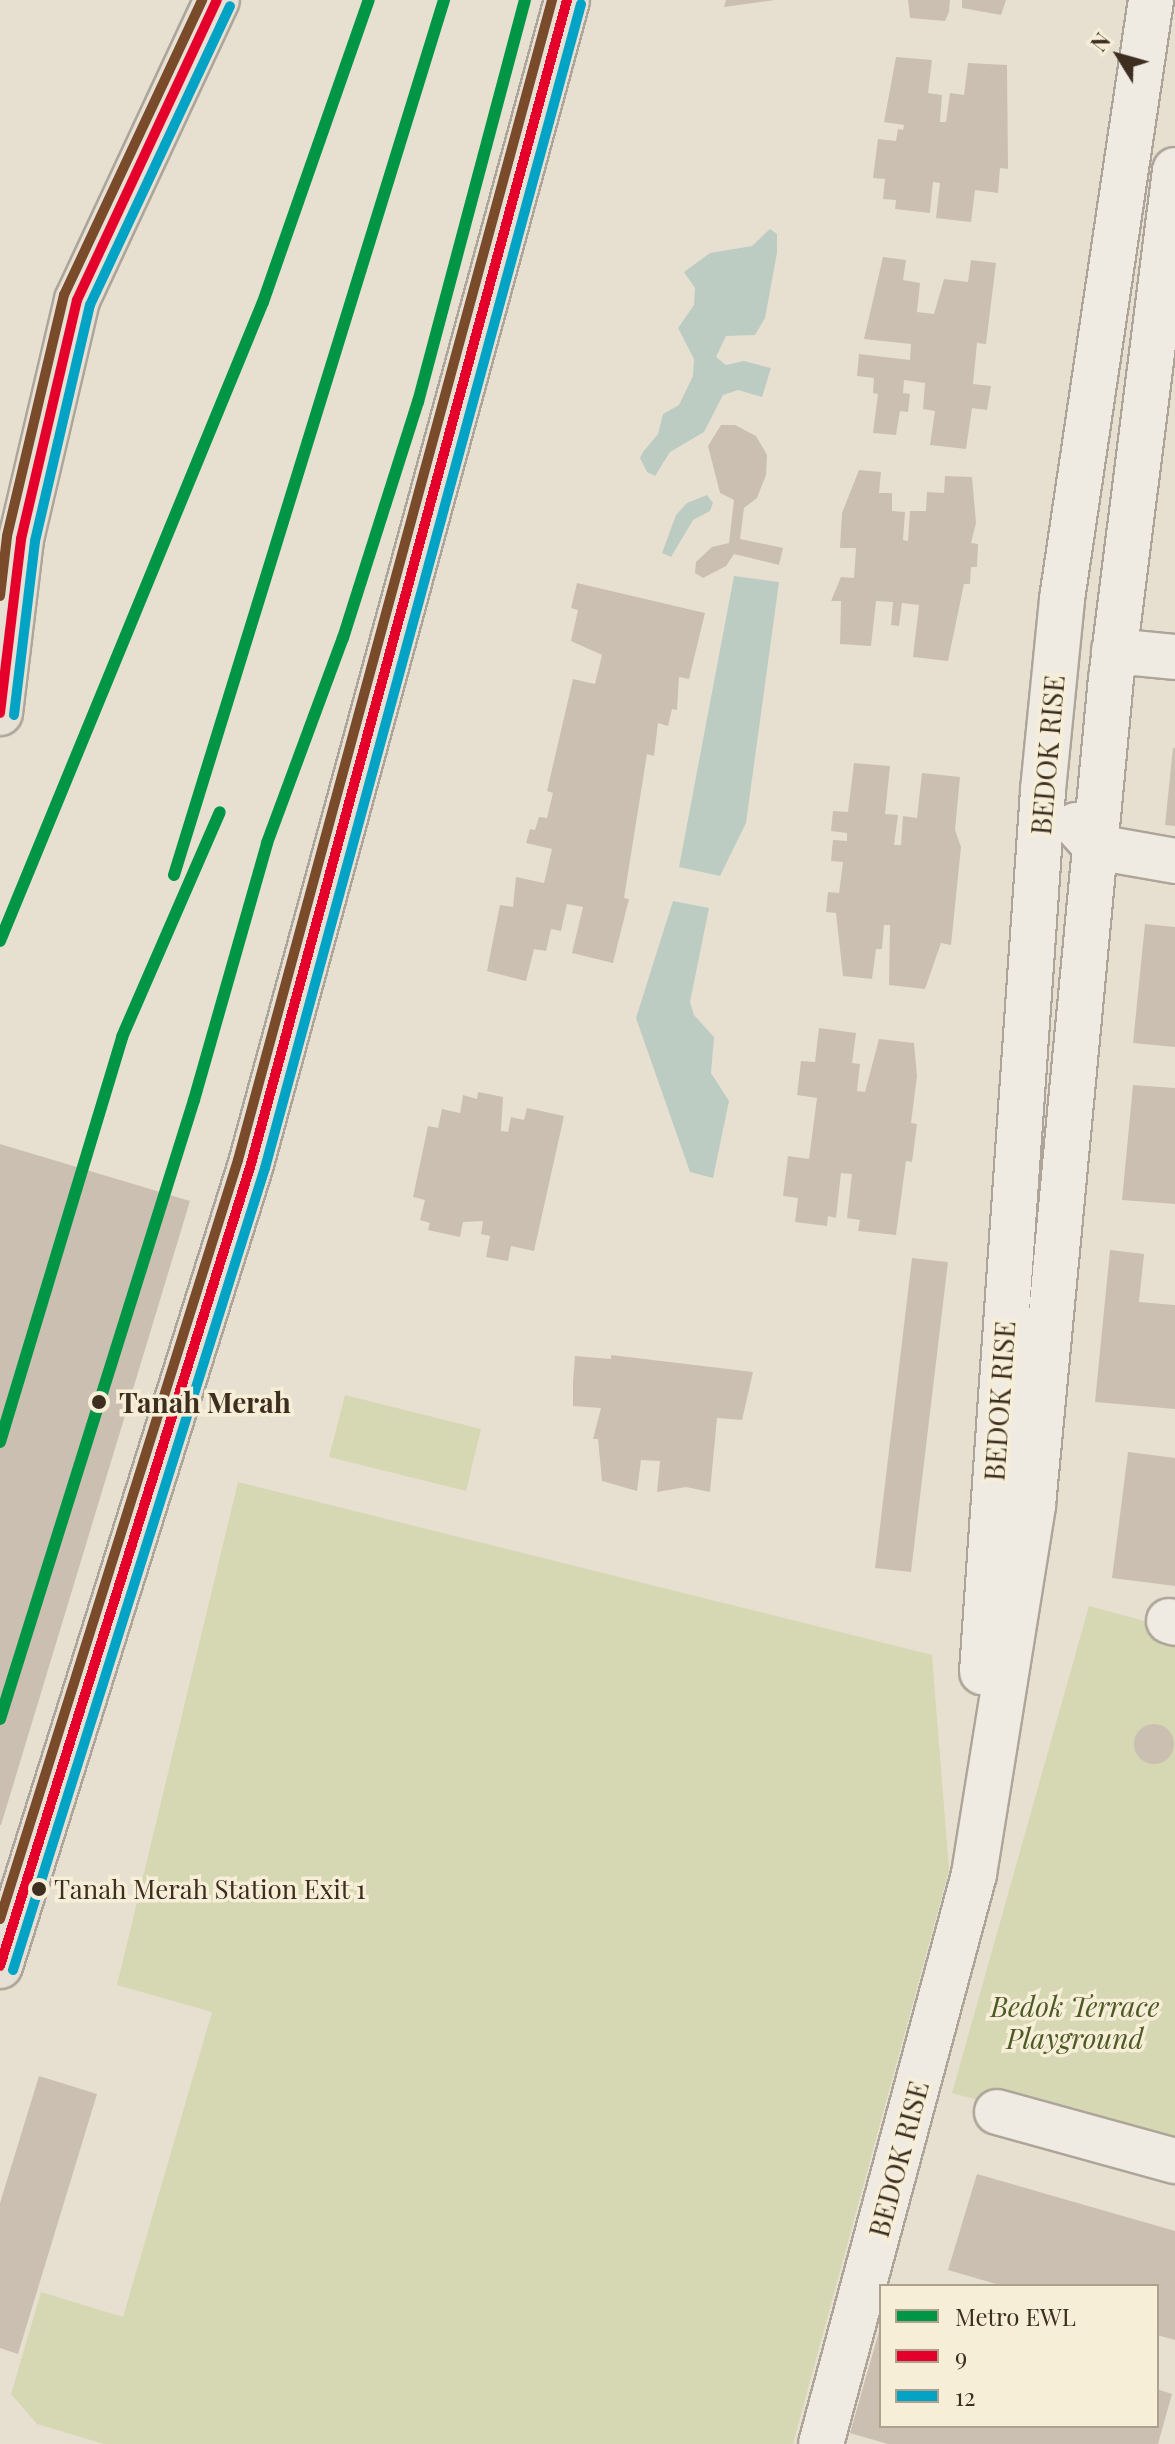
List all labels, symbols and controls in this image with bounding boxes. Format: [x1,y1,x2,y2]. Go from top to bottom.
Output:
north arrow [1079,16,1159,96]
text: N [1083,26,1117,57]
street label: BEDOK RISE [1023,674,1071,836]
street label: BEDOK RISE [977,1320,1021,1482]
place label: Tanah Merah [119,1385,291,1419]
marker: Tanah Merah [86,1389,112,1415]
place label: Tanah Merah Station Exit 1 [54,1873,366,1905]
marker: Tanah Merah Station Exit 1 [31,1881,47,1897]
park label: Bedok Terrace Playground [990,1989,1160,2055]
street label: BEDOK RISE [861,2077,935,2241]
legend [879,2284,1159,2428]
text: Metro EWL [955,2300,1076,2332]
text: 9 [955,2340,967,2372]
text: 12 [955,2380,975,2412]

